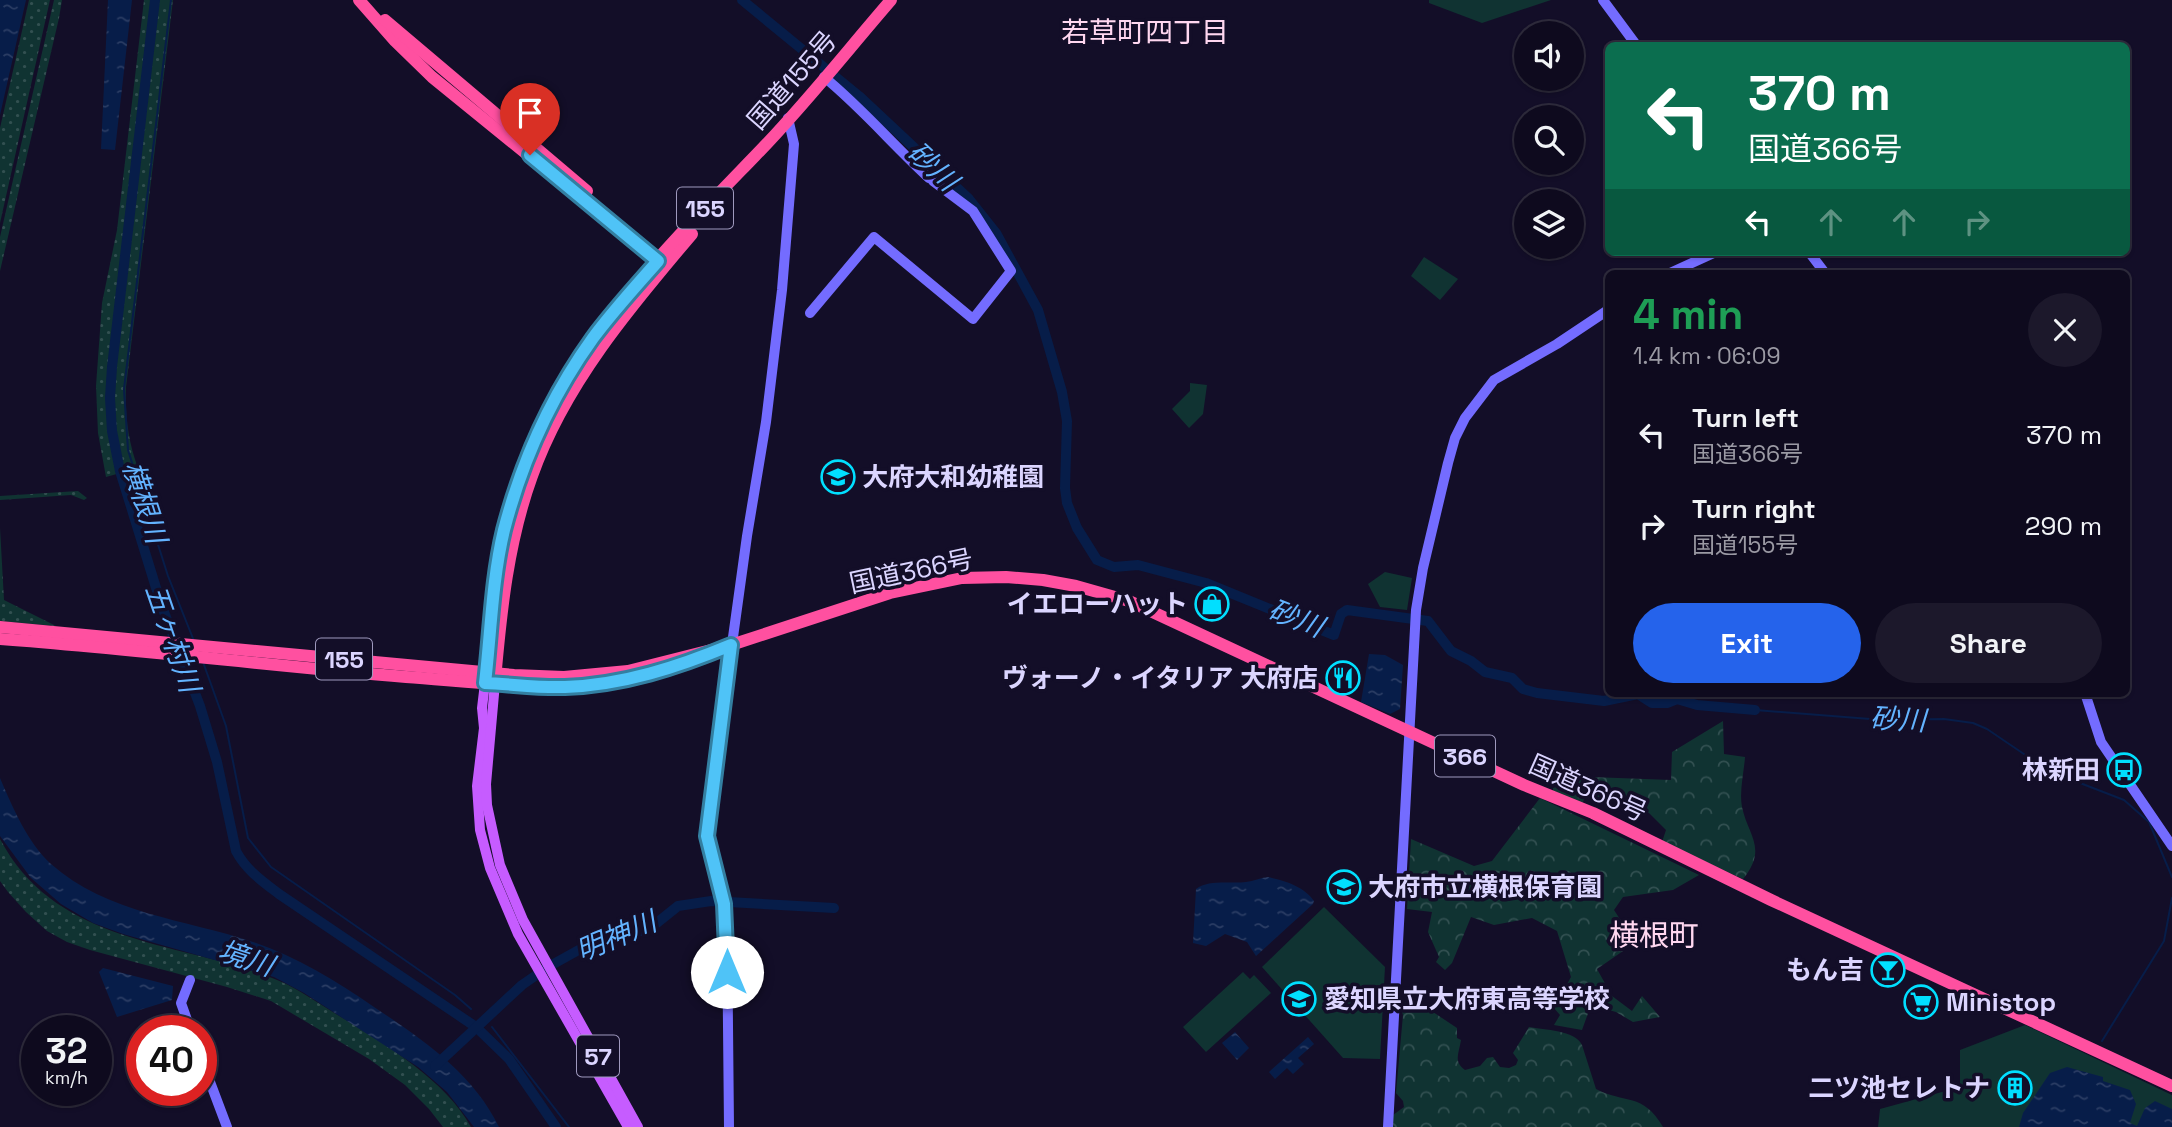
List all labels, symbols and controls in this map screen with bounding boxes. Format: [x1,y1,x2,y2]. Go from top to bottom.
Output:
district label: 若草町四丁目 [1061,14,1229,50]
map controls [1514,21,1584,259]
button: sound [1514,21,1584,91]
street label: 国道155号 [740,24,844,136]
text: 370 m [1748,62,1891,124]
icon: left [1633,70,1724,161]
pin [500,83,560,155]
icon: arrive [511,94,549,132]
button: search [1514,105,1584,175]
text: 国道366号 [1748,129,1903,169]
water label: 砂川 [900,134,968,200]
road number: 155 [677,188,733,229]
button: layers [1514,189,1584,259]
icon: left [1739,203,1777,241]
icon: ahead [1812,203,1850,241]
icon: ahead [1885,203,1923,241]
icon: right [1958,203,1996,241]
text: 4 min [1633,288,1743,341]
button: close [2028,293,2102,367]
text: 1.4 km · 06:09 [1633,341,1780,371]
text: Turn left [1692,401,1799,435]
icon: left [1633,416,1671,454]
text: 370 m [2026,418,2102,452]
text: 国道366号 [1692,439,1803,469]
water label: 横根川 [115,456,176,550]
school or university icon: 大府大和幼稚園 [819,458,857,496]
place label: 大府大和幼稚園 [862,460,1044,494]
text: Turn right [1692,492,1816,526]
icon: right [1633,507,1671,545]
text: 290 m [2025,509,2102,543]
text: 国道155号 [1692,530,1798,560]
street label: 国道366号 [846,541,976,601]
water label: 五ヶ村川 [138,579,209,700]
shop icon: イエローハット [1193,585,1231,623]
place label: イエローハット [1007,587,1188,621]
water label: 砂川 [1263,591,1331,646]
button: Exit [1633,603,1861,683]
button: Share [1875,603,2102,683]
road number: 155 [316,638,372,680]
restaurant icon: ヴォーノ・イタリア 大府店 [1324,659,1362,697]
place label: ヴォーノ・イタリア 大府店 [1002,661,1318,695]
water label: 砂川 [1869,700,1930,739]
road number: 366 [1435,736,1495,776]
street label: 国道366号 [1524,747,1652,829]
bus stop icon: 林新田 [2105,751,2143,789]
place label: 林新田 [2022,753,2100,787]
school or university icon: 大府市立横根保育園 [1325,868,1363,906]
place label: 大府市立横根保育園 [1368,870,1602,904]
water label: 明神川 [570,902,664,969]
district label: 横根町 [1609,916,1699,955]
water label: 境川 [214,932,281,985]
position arrow [690,935,764,1009]
bar icon: もん吉 [1869,951,1907,989]
place label: もん吉 [1786,953,1864,987]
school or university icon: 愛知県立大府東高等学校 [1280,980,1318,1018]
place label: 愛知県立大府東高等学校 [1324,982,1610,1016]
supermarket icon: Ministop [1902,983,1940,1021]
place label: Ministop [1946,985,2056,1019]
speed limit sign: 40 [126,1015,217,1106]
text: 32 [45,1029,88,1073]
road number: 57 [577,1036,619,1076]
text: km/h [45,1066,88,1089]
building icon: 二ツ池セレトナ [1996,1069,2034,1107]
place label: 二ツ池セレトナ [1808,1071,1990,1105]

